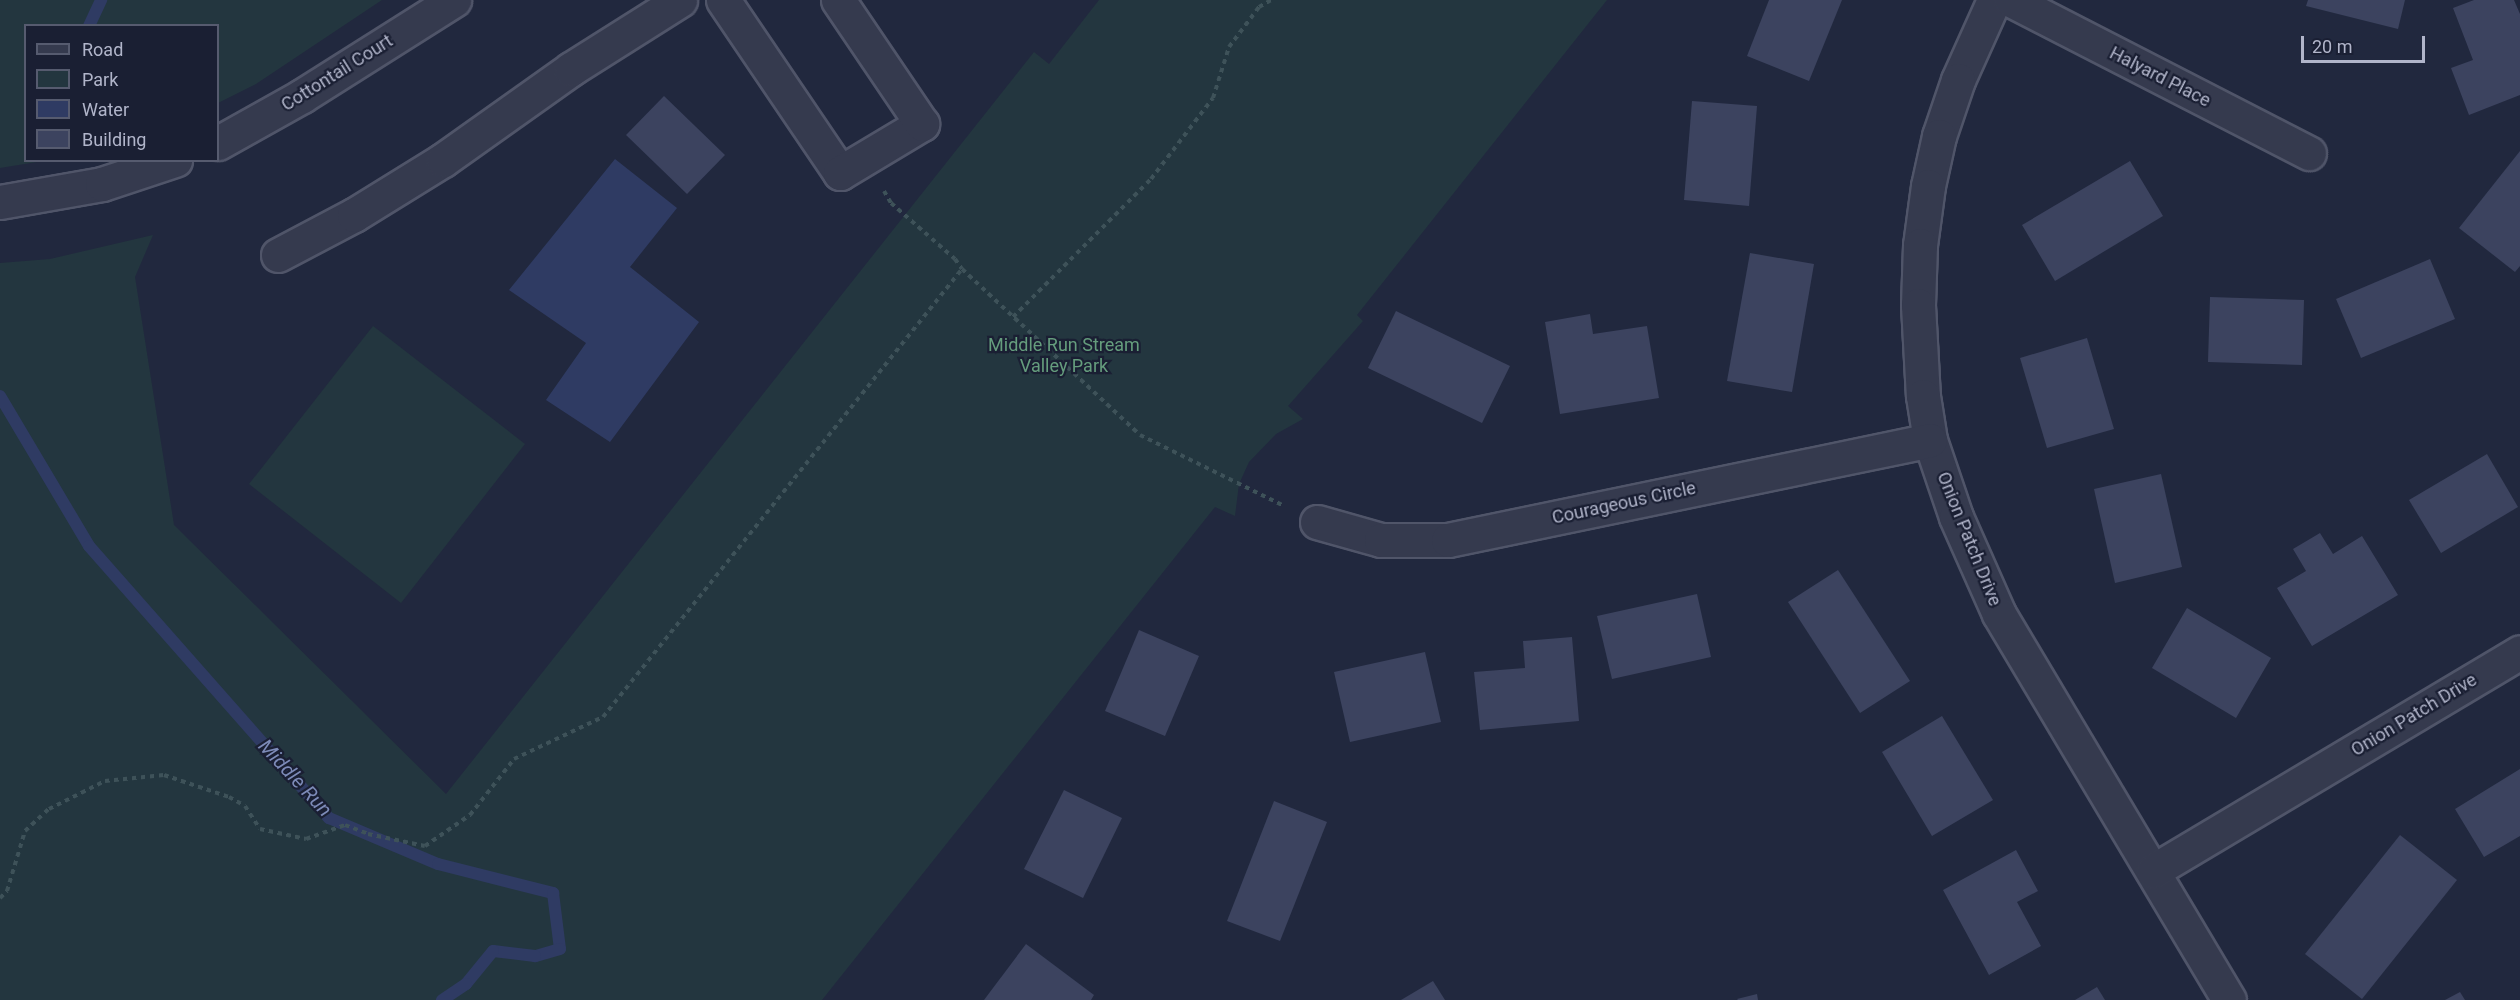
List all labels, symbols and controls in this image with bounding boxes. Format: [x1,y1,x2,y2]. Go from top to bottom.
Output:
legend [24,24,219,162]
scale bar [2304,24,2428,62]
street label: Cottontail Court [277,30,397,116]
text: 20 m [2312,36,2352,57]
text: Road [82,39,123,60]
street label: Halyard Place [2106,42,2214,112]
text: Park [82,69,118,90]
text: Water [82,99,129,120]
text: Building [82,129,146,150]
park label: Middle Run Stream Valley Park [988,335,1140,378]
street label: Onion Patch Drive [1932,469,2006,609]
street label: Courageous Circle [1550,477,1698,529]
street label: Onion Patch Drive [2347,669,2481,761]
water label: Middle Run [253,734,337,822]

